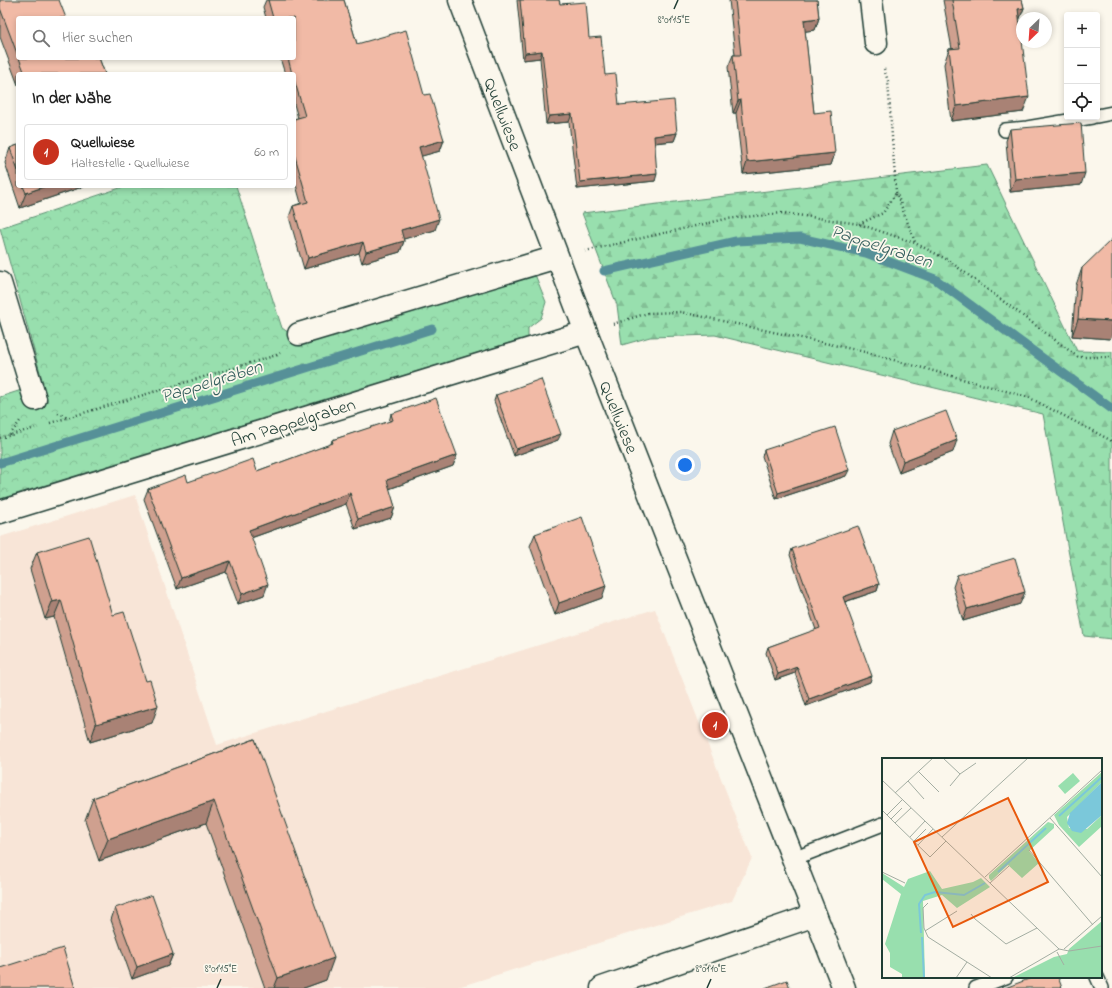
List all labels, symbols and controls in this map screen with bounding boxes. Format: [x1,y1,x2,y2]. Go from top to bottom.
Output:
north arrow [1016,12,1052,48]
map controls [1064,12,1100,120]
button: + [1064,12,1100,48]
text: 8°01'15"E [658,13,690,28]
search box [16,16,296,60]
icon: search [30,27,52,49]
text: Hier suchen [62,27,133,49]
button: − [1064,48,1100,84]
street label: Quellwiese [475,74,527,156]
button: locate [1064,84,1100,120]
text: In der Nähe [32,86,111,111]
text: Quellwiese [71,132,135,154]
text: 1 [44,143,48,162]
text: 60 m [254,143,279,162]
text: Haltestelle · Quellwiese [71,154,189,173]
water label: Pappelgraben [827,218,936,278]
water label: Pappelgraben [158,354,267,412]
street label: Quellwiese [591,378,644,459]
street label: Am Pappelgraben [228,393,360,456]
your location [675,455,695,475]
pin: 1 [702,710,728,740]
inset map [882,758,1102,978]
text: 8°01'15"E [205,962,237,977]
text: 8°01'10"E [696,962,726,977]

